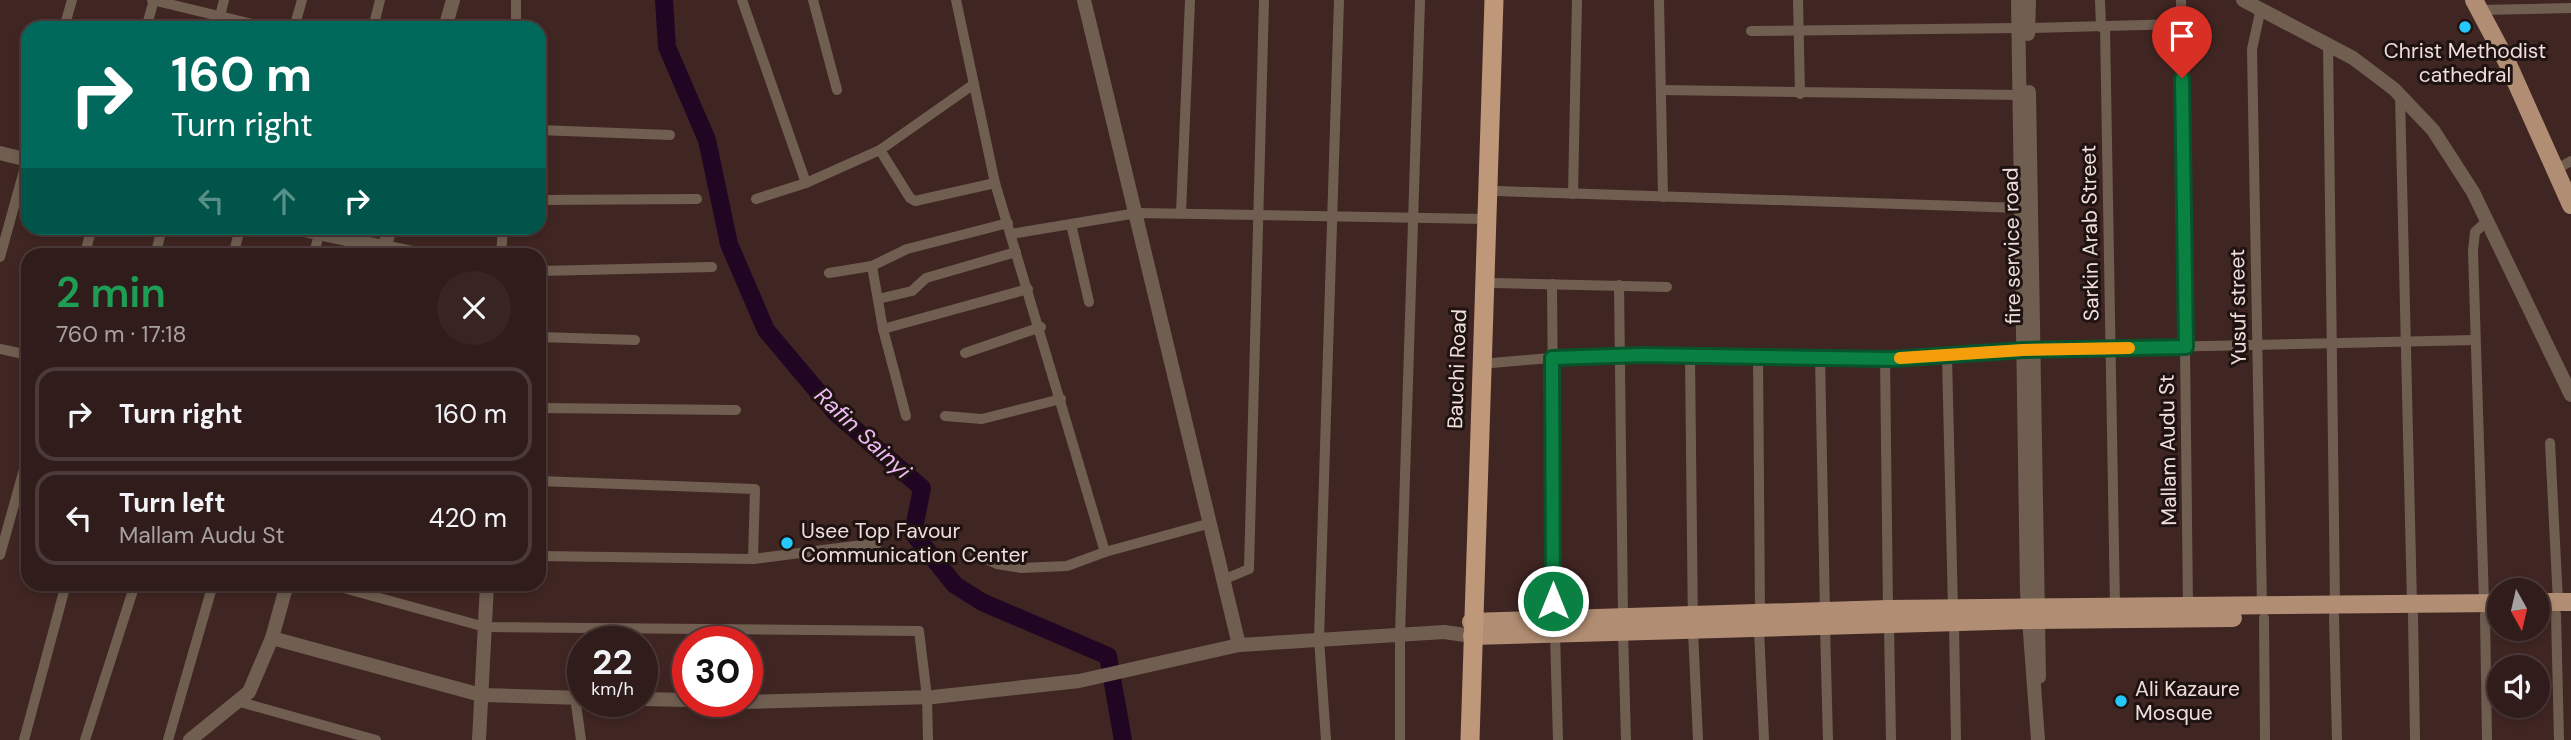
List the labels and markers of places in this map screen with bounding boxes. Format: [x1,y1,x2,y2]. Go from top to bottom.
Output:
pin [2152,6,2212,78]
marker: Christ Methodist cathedral [2457,19,2473,35]
place label: Christ Methodist cathedral [2384,37,2546,89]
place label: Usee Top Favour Communication Center [801,517,1028,569]
marker: Usee Top Favour Communication Center [779,535,795,551]
place label: Ali Kazaure Mosque [2135,675,2240,727]
marker: Ali Kazaure Mosque [2113,693,2129,709]

